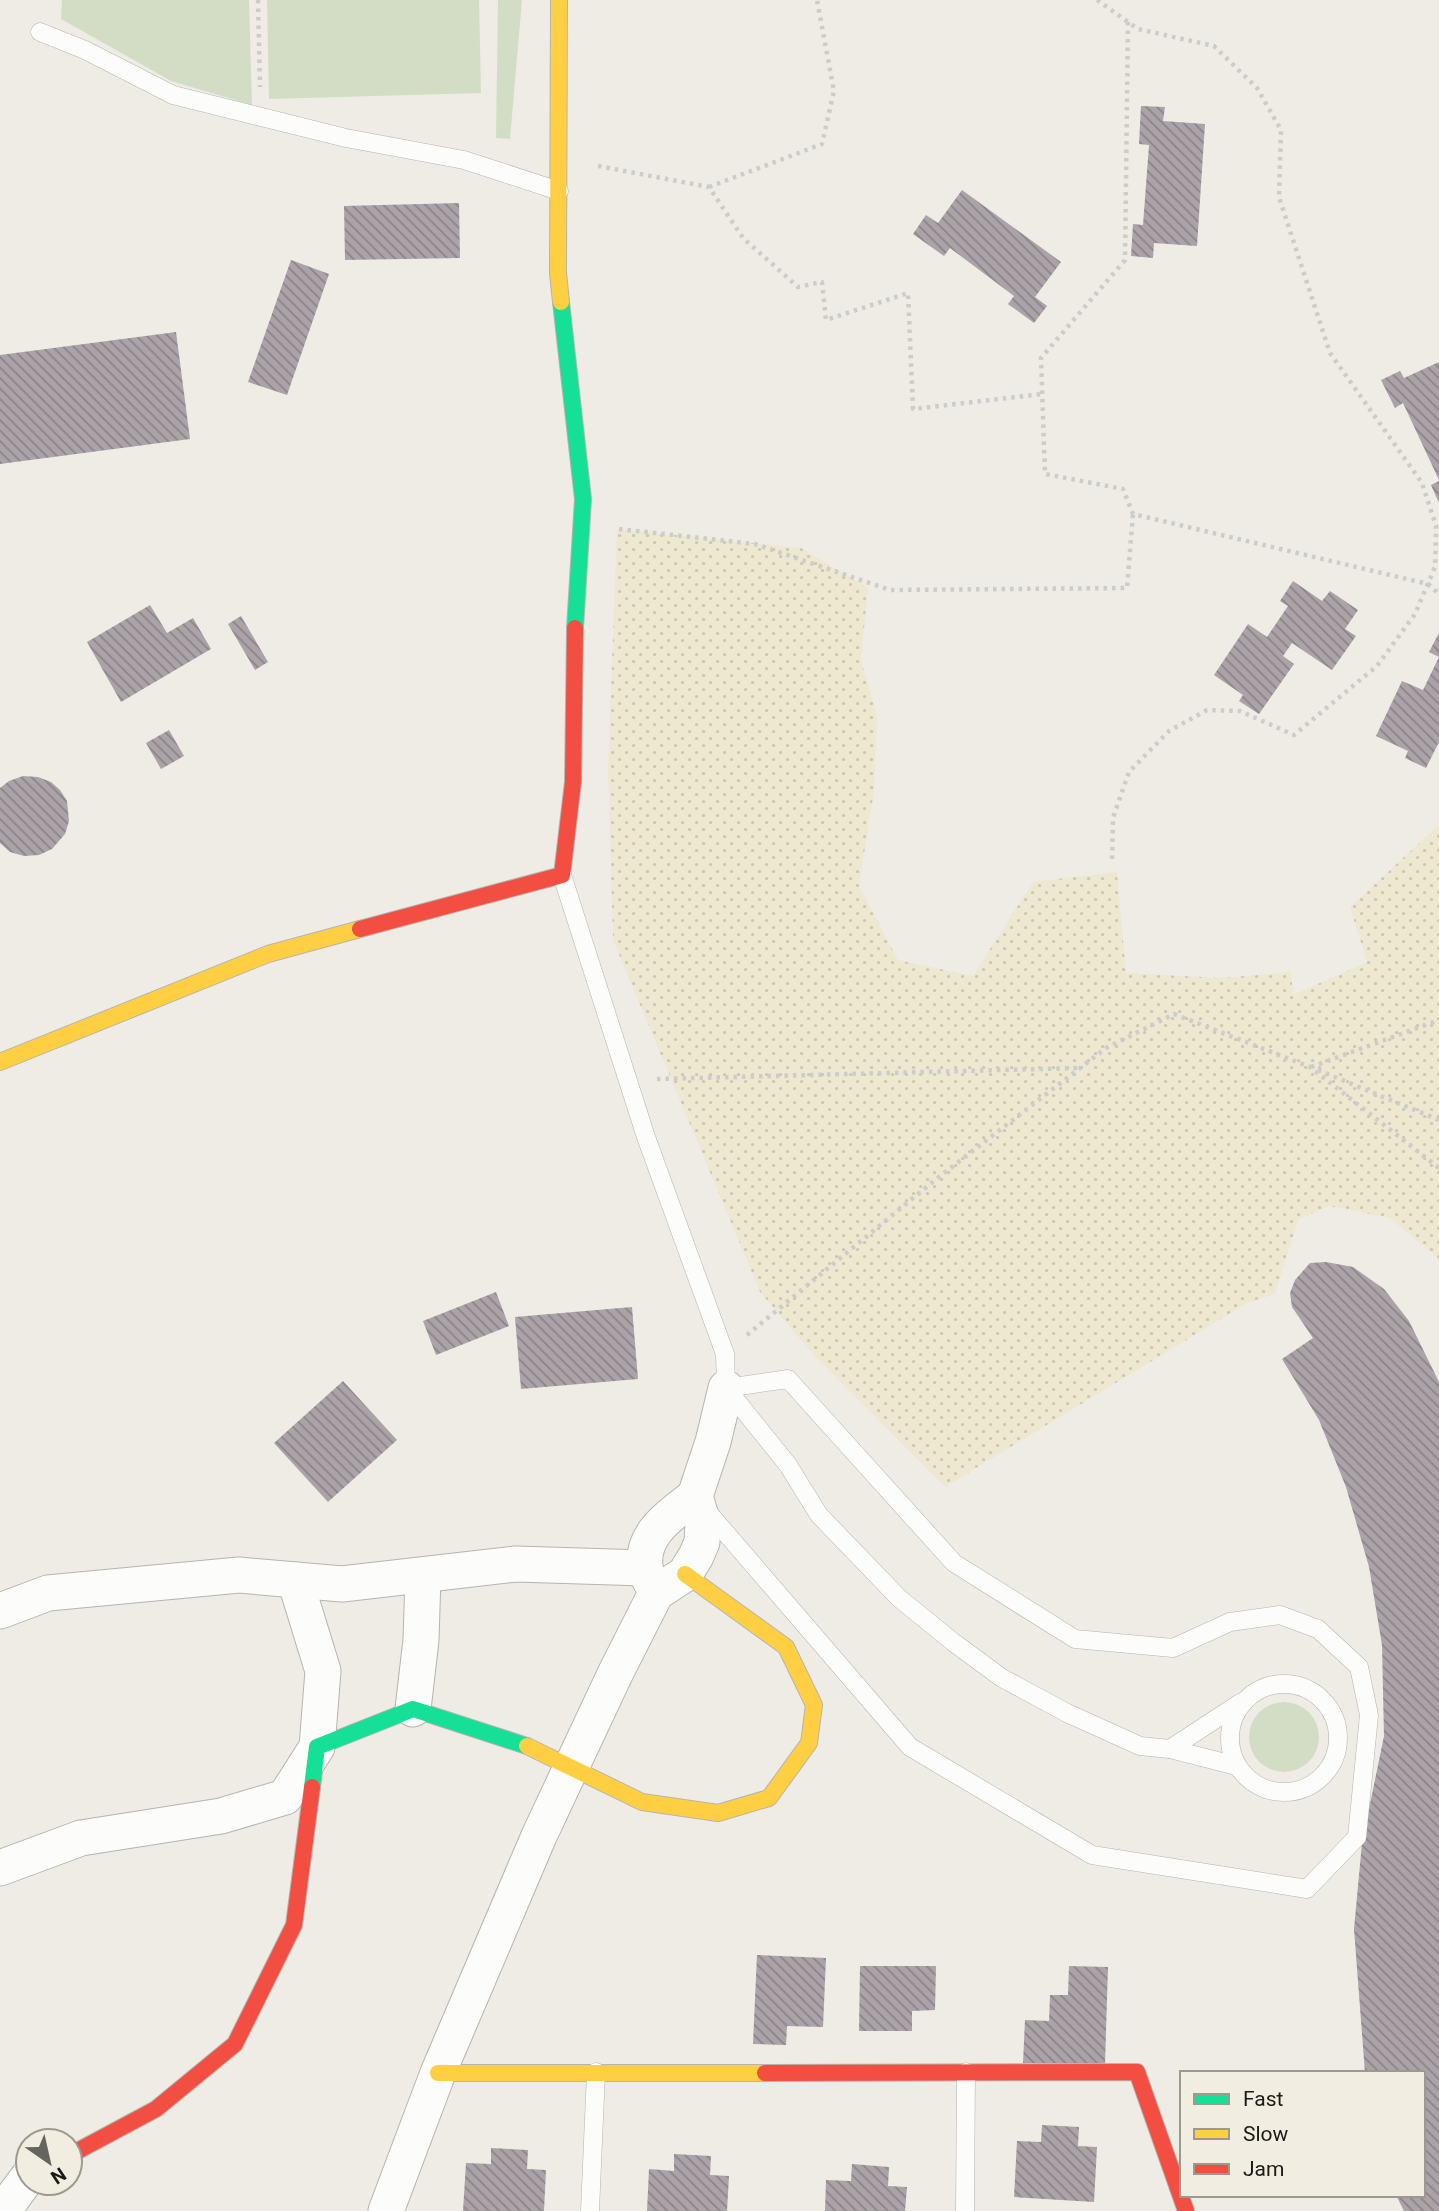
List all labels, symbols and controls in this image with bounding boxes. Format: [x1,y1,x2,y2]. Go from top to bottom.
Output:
legend [1180,2071,1425,2197]
text: Fast [1243,2087,1284,2111]
text: Slow [1243,2122,1289,2146]
north arrow [14,2127,84,2197]
text: Jam [1243,2157,1284,2181]
text: N [46,2162,70,2189]

